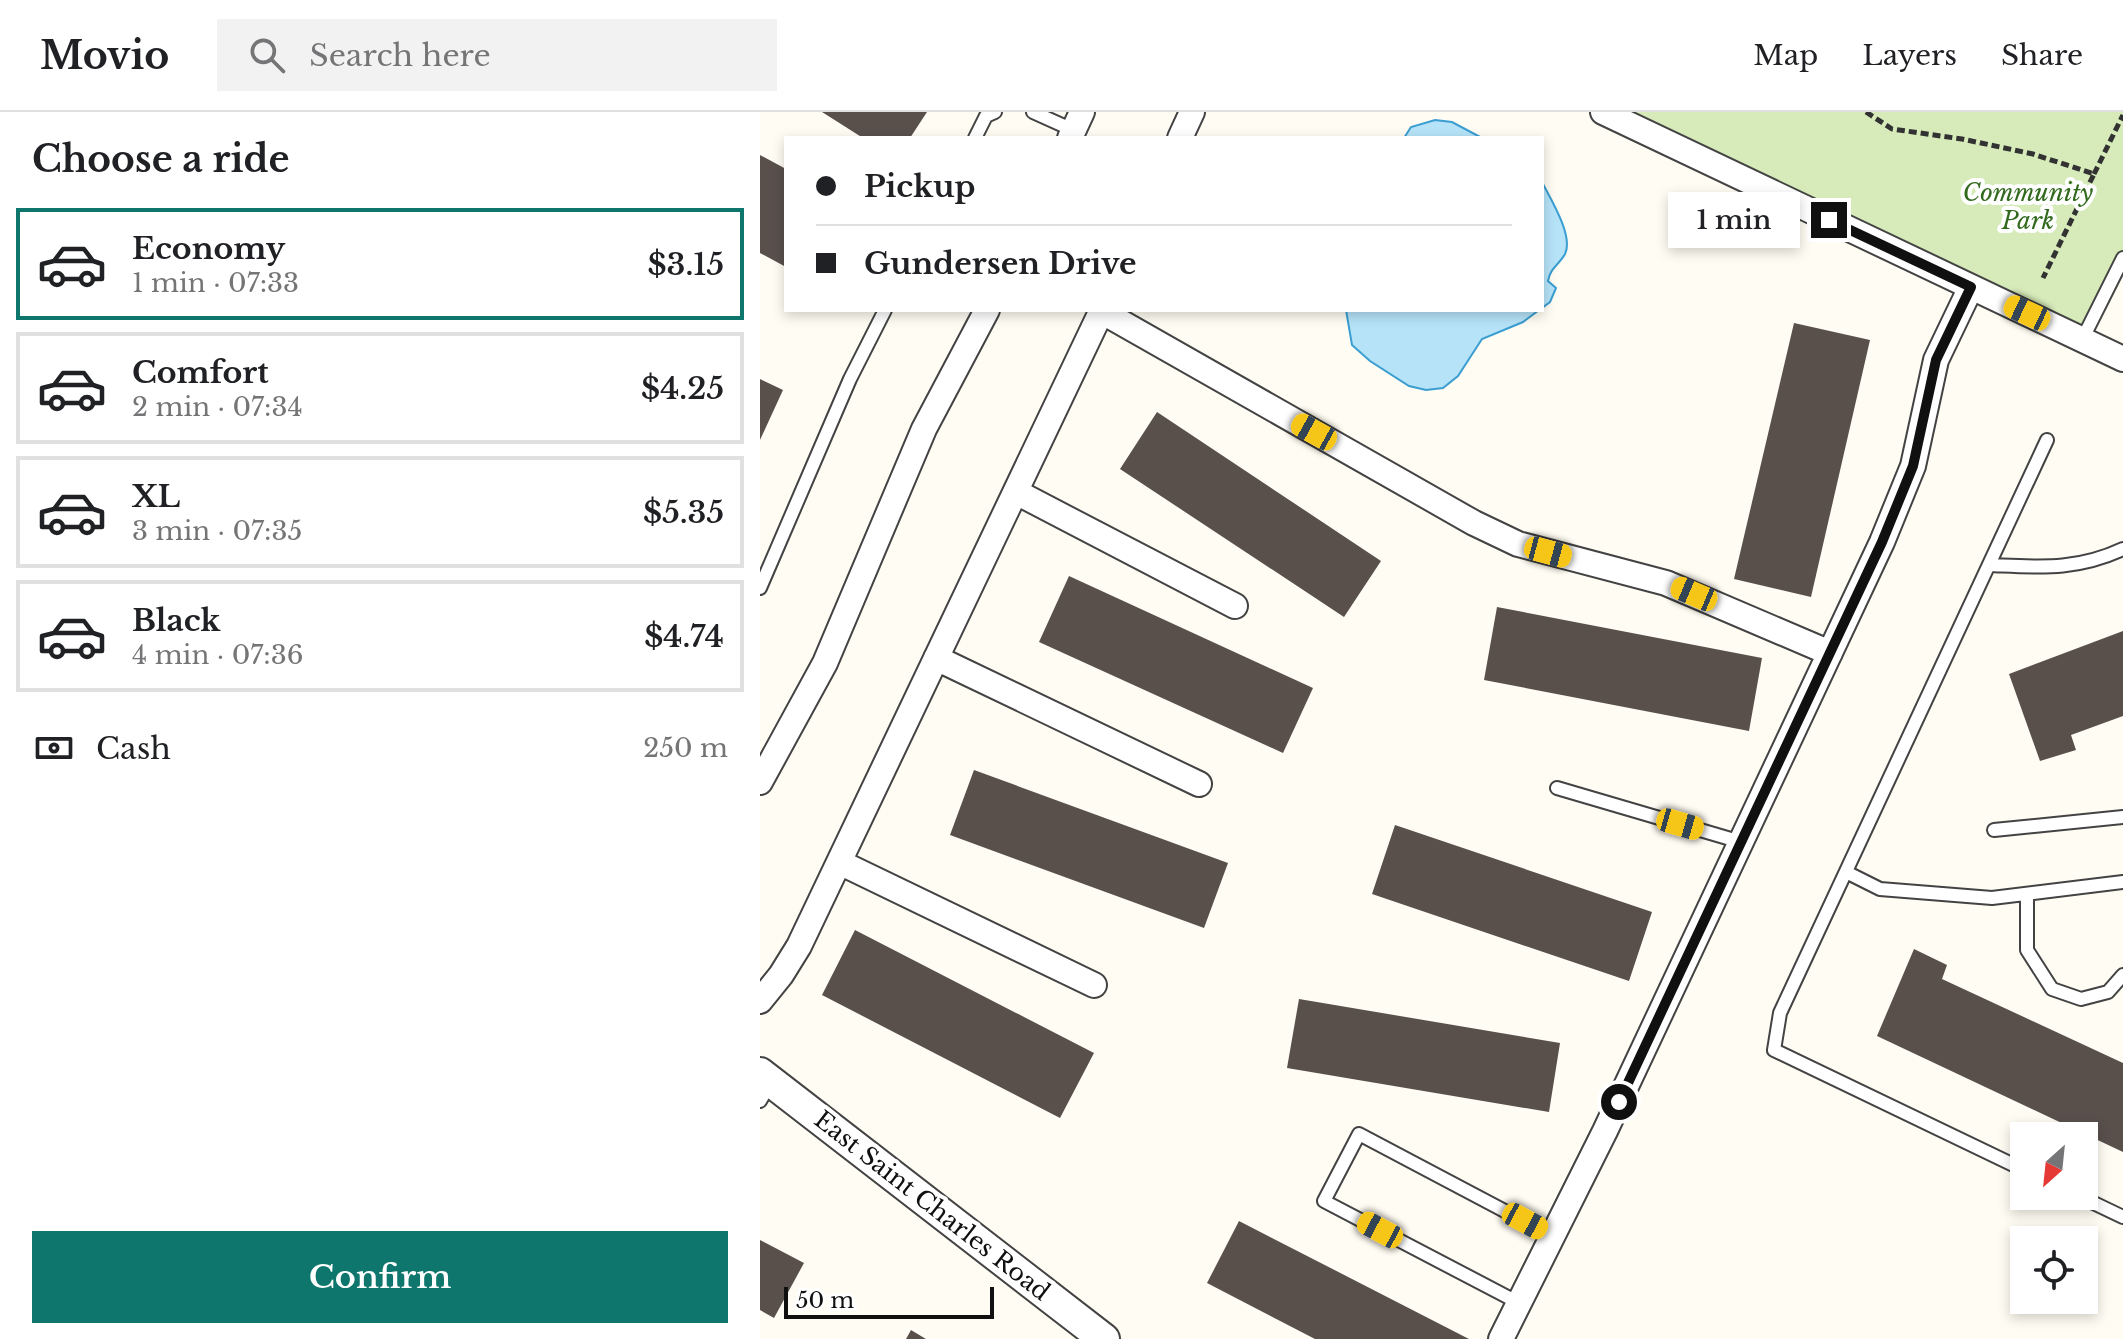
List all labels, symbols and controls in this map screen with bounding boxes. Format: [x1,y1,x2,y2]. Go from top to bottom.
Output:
search box [217,19,777,91]
text: Movio [40,32,169,79]
icon: search [245,33,289,77]
text: Search here [309,37,491,74]
text: Map [1753,38,1818,73]
text: Layers [1862,38,1957,73]
text: Share [2001,38,2083,73]
text: Choose a ride [32,137,289,182]
text: Pickup [864,168,975,205]
park label: Community Park [1963,178,2094,235]
callout: 1 min [1669,192,1801,248]
route end [1811,202,1847,238]
text: 1 min [1697,204,1771,236]
icon: car [36,228,108,300]
text: Economy [132,230,285,267]
text: Gundersen Drive [864,245,1137,282]
text: $3.15 [647,246,724,283]
text: 1 min · 07:33 [132,267,299,299]
car [2000,292,2054,334]
icon: car [36,352,108,424]
text: Comfort [132,354,269,391]
text: $4.25 [641,370,724,407]
text: 2 min · 07:34 [132,391,303,423]
car [1287,410,1341,454]
icon: car [36,476,108,548]
text: XL [132,478,180,515]
text: $5.35 [643,494,724,531]
text: 3 min · 07:35 [132,515,302,547]
car [1522,534,1574,570]
car [1667,574,1721,614]
icon: car [36,600,108,672]
text: Black [132,602,220,639]
text: $4.74 [644,618,724,655]
text: 4 min · 07:36 [132,639,303,671]
icon: cash [32,726,76,770]
text: Cash [96,730,171,767]
text: 250 m [643,732,728,764]
car [1654,806,1706,842]
route start [1601,1084,1637,1120]
street label: East Saint Charles Road [809,1105,1056,1307]
north arrow [2010,1122,2098,1210]
map controls [2010,1122,2098,1314]
car [1498,1199,1552,1243]
car [1353,1208,1407,1252]
button: locate [2010,1226,2098,1314]
button: Confirm [32,1231,728,1323]
scale bar [784,1283,994,1319]
text: 50 m [796,1287,854,1314]

